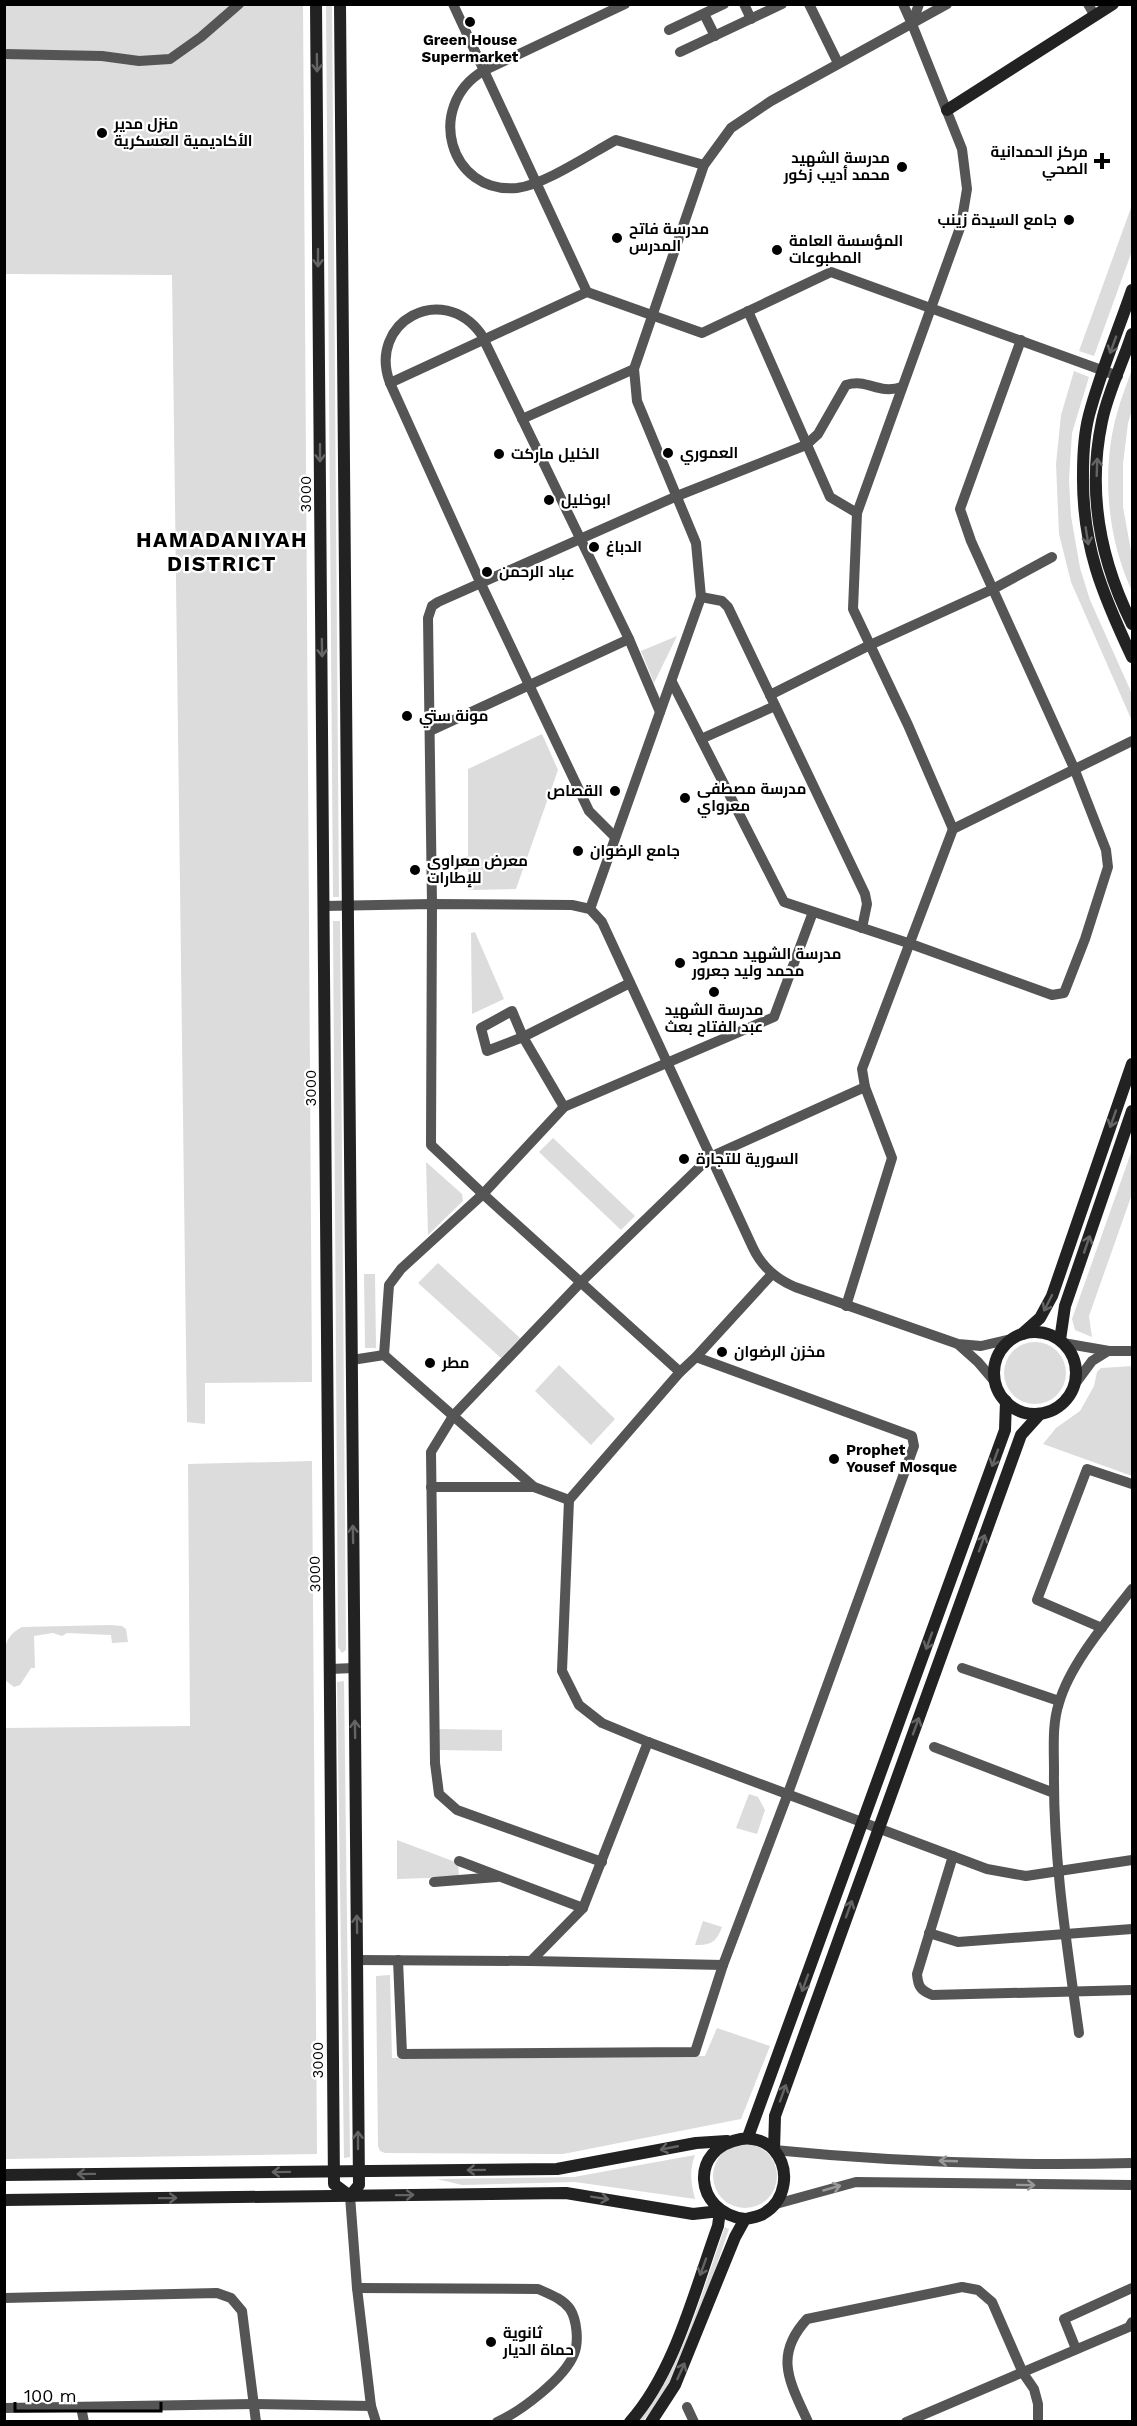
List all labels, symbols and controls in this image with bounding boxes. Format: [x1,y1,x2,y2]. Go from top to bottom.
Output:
marker: Green House Supermarket [463,15,477,29]
place label: Green House Supermarket [422,31,519,66]
one-way arrow [311,52,323,72]
place label: منزل مدير الأكاديمية العسكرية [113,115,252,150]
marker: منزل مدير الأكاديمية العسكرية [95,126,109,140]
place label: مركز الحمدانية الصحي [991,143,1088,181]
place label: مدرسة الشهيد محمد أديب زكور [783,149,890,184]
marker: مركز الحمدانية الصحي [1093,152,1111,170]
marker: مدرسة الشهيد محمد أديب زكور [895,160,909,174]
place label: جامع السيدة زينب [938,211,1057,230]
marker: جامع السيدة زينب [1062,213,1076,227]
place label: مدرسة فاتح المدرس [629,220,709,255]
marker: مدرسة فاتح المدرس [610,231,624,245]
place label: المؤسسة العامة المطبوعات [789,232,903,267]
marker: المؤسسة العامة المطبوعات [770,243,784,257]
one-way arrow [313,247,324,267]
one-way arrow [1106,335,1117,354]
one-way arrow [314,442,326,462]
place label: العموري [680,444,738,465]
place label: الخليل ماركت [511,445,600,463]
marker: العموري [661,446,675,460]
marker: الخليل ماركت [492,447,506,461]
one-way arrow [1091,458,1102,478]
street label: 3000 [297,476,315,512]
place label: ابوخليل [561,491,611,509]
marker: ابوخليل [542,493,556,507]
one-way arrow [1082,525,1093,545]
district label: HAMADANIYAH DISTRICT [136,527,308,576]
place label: الدباغ [606,538,642,557]
marker: الدباغ [587,540,601,554]
place label: عباد الرحمن [499,563,575,581]
marker: عباد الرحمن [480,565,494,579]
one-way arrow [316,637,328,657]
place label: مونة ستي [419,707,488,728]
marker: مونة ستي [400,709,414,723]
place label: مدرسة مصطفى معرواي [697,780,806,818]
place label: القصاص [547,782,603,800]
marker: القصاص [608,784,622,798]
marker: مدرسة مصطفى معرواي [678,791,692,805]
place label: جامع الرضوان [590,842,680,861]
marker: جامع الرضوان [571,844,585,858]
place label: معرض معراوي للإطارات [427,852,528,888]
marker: معرض معراوي للإطارات [408,863,422,877]
place label: مدرسة الشهيد محمود محمد وليد جعرور [691,945,841,980]
marker: مدرسة الشهيد محمود محمد وليد جعرور [673,956,687,970]
marker: مدرسة الشهيد عبد الفتاح بعث [707,985,721,999]
place label: مدرسة الشهيد عبد الفتاح بعث [665,1001,763,1037]
street label: 3000 [302,1070,320,1106]
one-way arrow [1107,1109,1118,1128]
place label: السورية للتجارة [696,1150,799,1168]
marker: السورية للتجارة [677,1152,691,1166]
one-way arrow [1082,1235,1093,1254]
one-way arrow [1042,1293,1054,1311]
place label: مخزن الرضوان [734,1343,826,1361]
marker: مخزن الرضوان [715,1345,729,1359]
place label: مطر [441,1354,469,1372]
marker: مطر [423,1356,437,1370]
place label: Prophet Yousef Mosque [846,1441,958,1476]
one-way arrow [988,1448,999,1467]
marker: Prophet Yousef Mosque [827,1452,841,1466]
one-way arrow [347,1525,359,1545]
one-way arrow [977,1534,988,1553]
street label: 3000 [306,1555,324,1593]
one-way arrow [922,1631,933,1650]
one-way arrow [911,1717,922,1736]
one-way arrow [349,1720,361,1740]
one-way arrow [845,1901,856,1919]
one-way arrow [351,1915,363,1935]
one-way arrow [799,1973,810,1992]
street label: 3000 [309,2042,327,2078]
one-way arrow [779,2084,790,2103]
one-way arrow [352,2131,364,2151]
one-way arrow [660,2143,680,2154]
one-way arrow [939,2156,959,2167]
one-way arrow [467,2164,487,2176]
one-way arrow [272,2166,292,2178]
one-way arrow [77,2168,97,2180]
one-way arrow [1015,2179,1035,2191]
one-way arrow [822,2182,841,2193]
one-way arrow [394,2189,414,2201]
one-way arrow [157,2192,177,2204]
one-way arrow [589,2193,609,2204]
one-way arrow [696,2257,707,2276]
place label: ثانوية حماة الديار [502,2324,574,2359]
marker: ثانوية حماة الديار [484,2335,498,2349]
one-way arrow [675,2363,687,2381]
scale bar [15,2375,160,2413]
text: 100 m [24,2385,77,2406]

